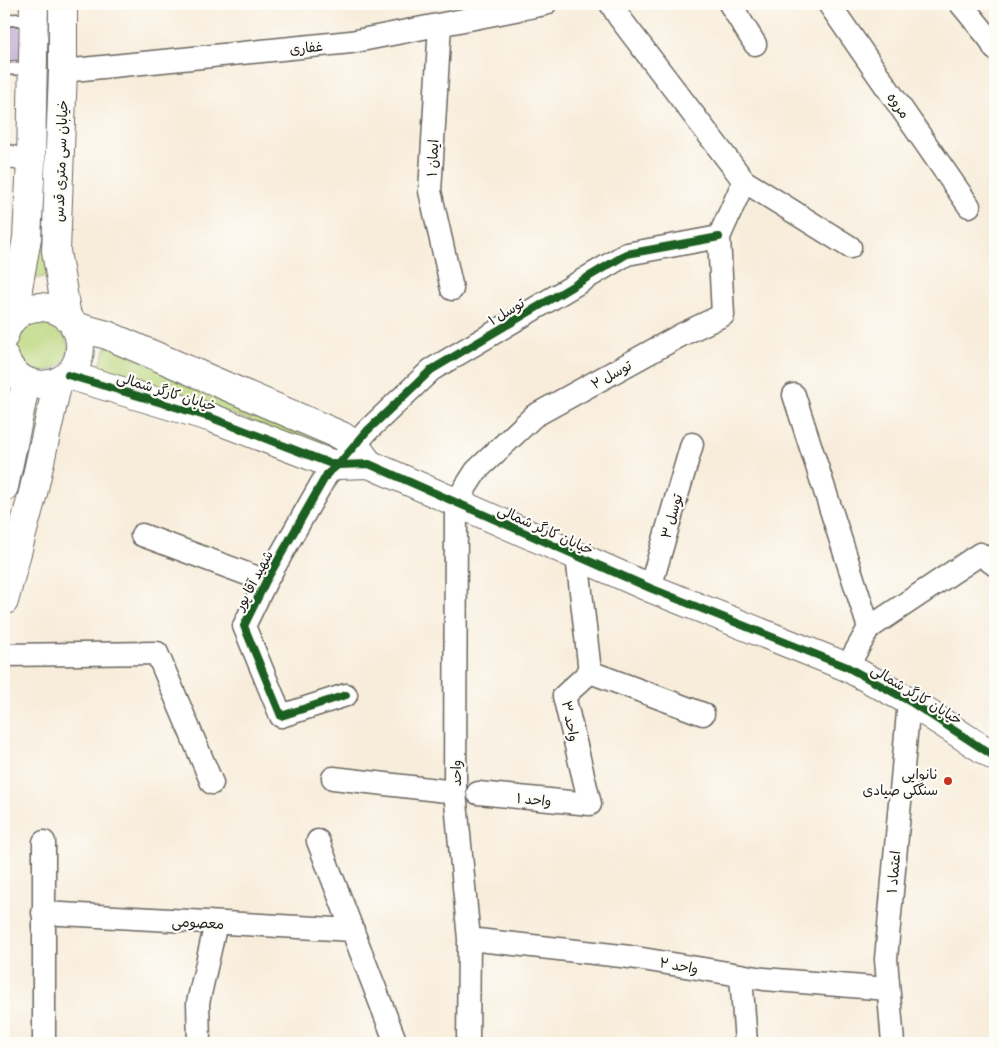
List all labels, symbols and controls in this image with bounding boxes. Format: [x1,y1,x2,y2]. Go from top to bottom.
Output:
street label: غفاری [288,36,324,58]
street label: مروه [883,88,915,122]
street label: خیابان سی متری قدس [48,100,72,222]
street label: ایمان ۱ [422,139,442,177]
street label: توسل ۱ [484,292,529,329]
street label: توسل ۲ [587,355,636,393]
street label: خیابان کارگر شمالی [115,367,219,415]
street label: توسل ۳ [656,491,687,541]
street label: خیابان کارگر شمالی [495,499,597,559]
street label: شهید آقا پور [229,547,278,615]
street label: خیابان کارگر شمالی [868,659,966,729]
street label: واحد ۳ [558,699,584,743]
street label: واحد [446,760,465,786]
place label: نانوایی سنگکی صیادی [863,764,938,799]
marker: نانوایی سنگکی صیادی [942,775,954,787]
street label: واحد ۱ [516,788,552,810]
street label: اعتماد ۱ [882,850,904,894]
street label: معصومی [171,911,225,933]
street label: واحد ۲ [658,952,700,978]

